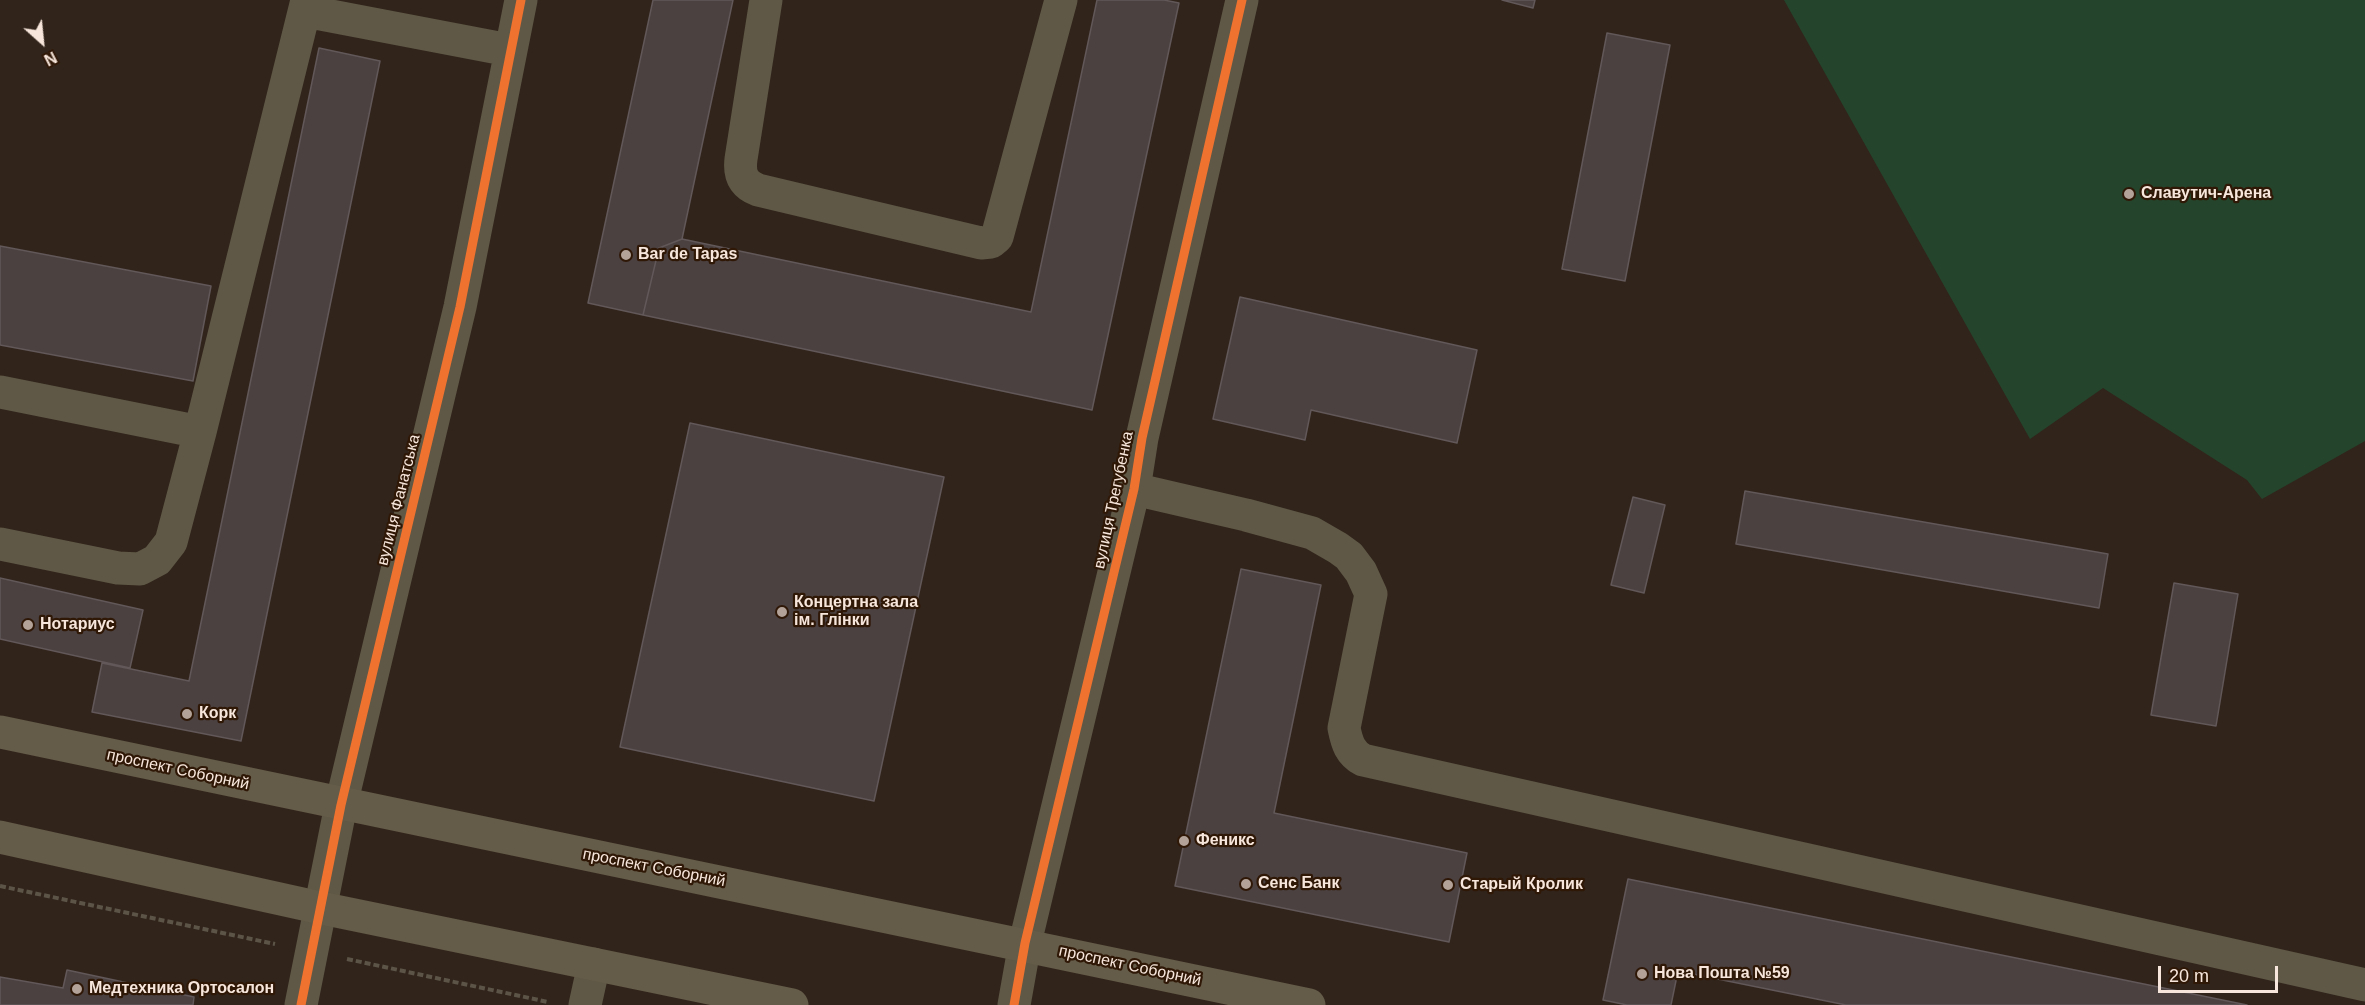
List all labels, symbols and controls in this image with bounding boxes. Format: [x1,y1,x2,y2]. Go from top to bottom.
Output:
north arrow [12,12,72,72]
text: N [41,48,59,69]
place label: Славутич-Арена [2141,184,2271,204]
marker: Славутич-Арена [2122,187,2136,201]
place label: Bar de Tapas [638,245,737,265]
marker: Bar de Tapas [619,248,633,262]
street label: вулиця Трегубенка [1090,430,1138,570]
street label: вулиця Фанатська [373,432,425,568]
place label: Концертна зала ім. Глінки [794,593,918,631]
marker: Концертна зала ім. Глінки [775,605,789,619]
place label: Нотариус [40,615,115,635]
marker: Нотариус [21,618,35,632]
place label: Корк [199,704,236,724]
marker: Корк [180,707,194,721]
street label: проспект Соборний [105,746,251,794]
place label: Феникс [1196,831,1255,851]
marker: Феникс [1177,834,1191,848]
street label: проспект Соборний [581,845,727,891]
place label: Сенс Банк [1258,874,1340,894]
place label: Старый Кролик [1460,875,1583,895]
marker: Сенс Банк [1239,877,1253,891]
marker: Старый Кролик [1441,878,1455,892]
street label: проспект Соборний [1057,942,1203,990]
scale bar [2161,954,2281,992]
place label: Нова Пошта №59 [1654,964,1790,984]
text: 20 m [2169,966,2209,986]
marker: Нова Пошта №59 [1635,967,1649,981]
place label: Медтехника Ортосалон [89,979,274,999]
marker: Медтехника Ортосалон [70,982,84,996]

